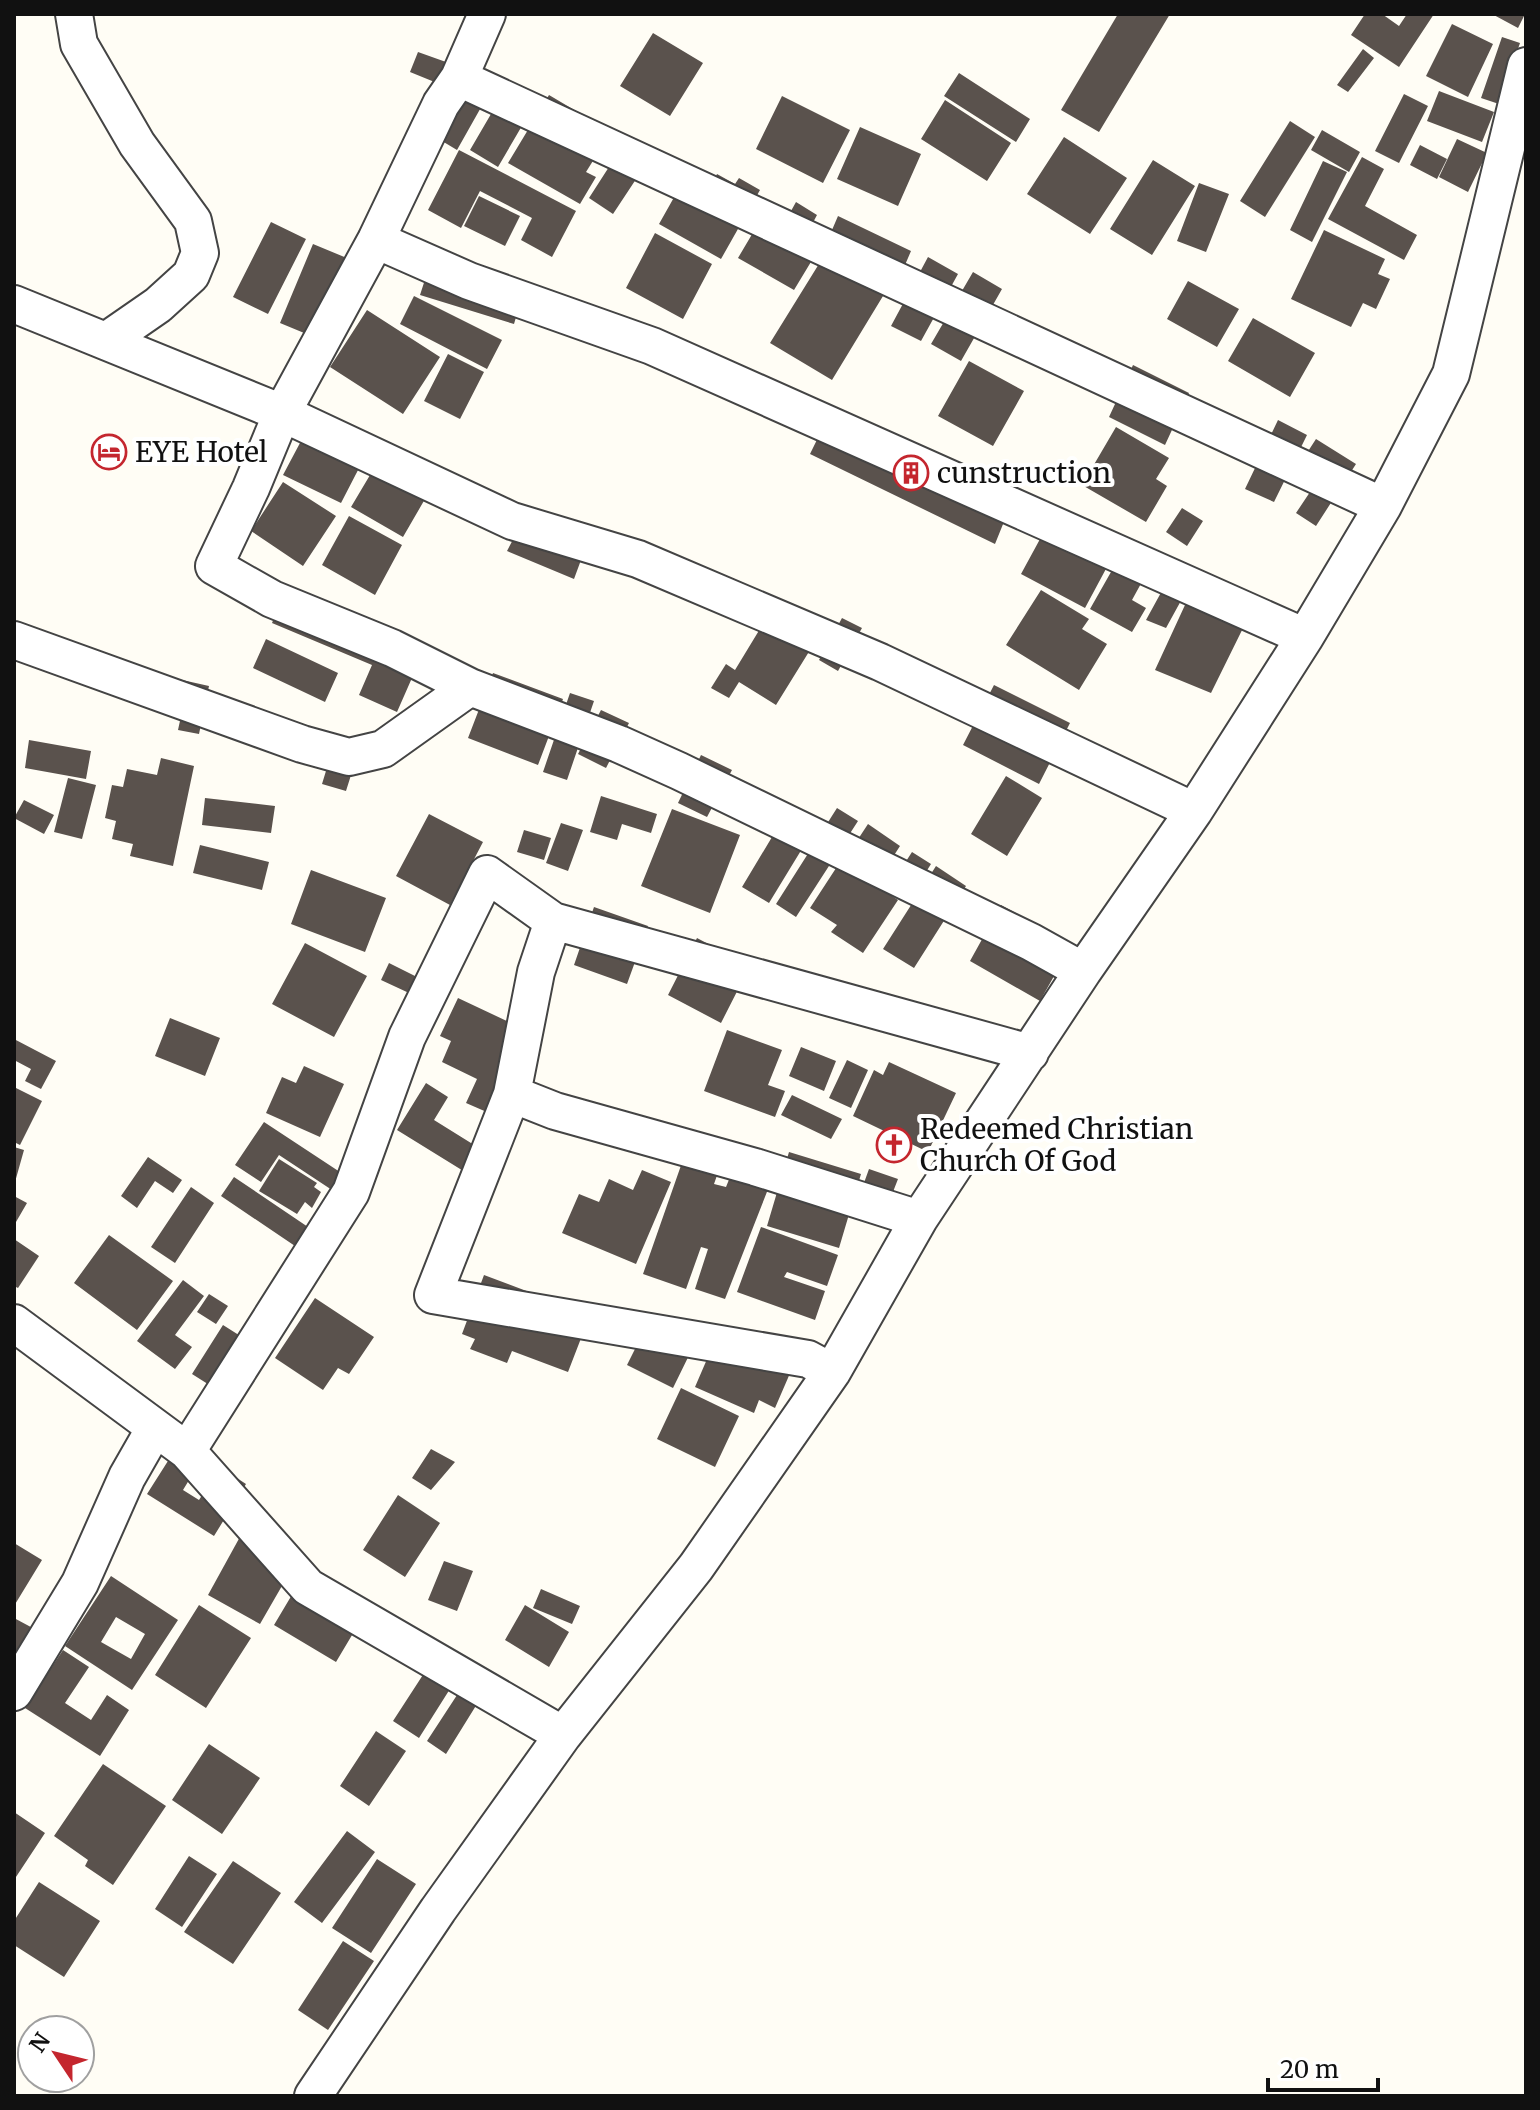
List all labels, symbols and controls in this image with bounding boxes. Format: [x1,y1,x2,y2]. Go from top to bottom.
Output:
hotel icon: EYE Hotel [90,433,128,471]
place label: EYE Hotel [135,434,268,470]
building icon: cunstruction [892,454,930,492]
place label: cunstruction [937,455,1111,491]
place label: Redeemed Christian Church Of God [920,1111,1193,1179]
church icon: Redeemed Christian Church Of God [875,1126,913,1164]
north arrow [16,2014,96,2094]
text: N [23,2027,56,2058]
scale bar [1268,2042,1378,2092]
text: 20 m [1280,2054,1339,2085]

